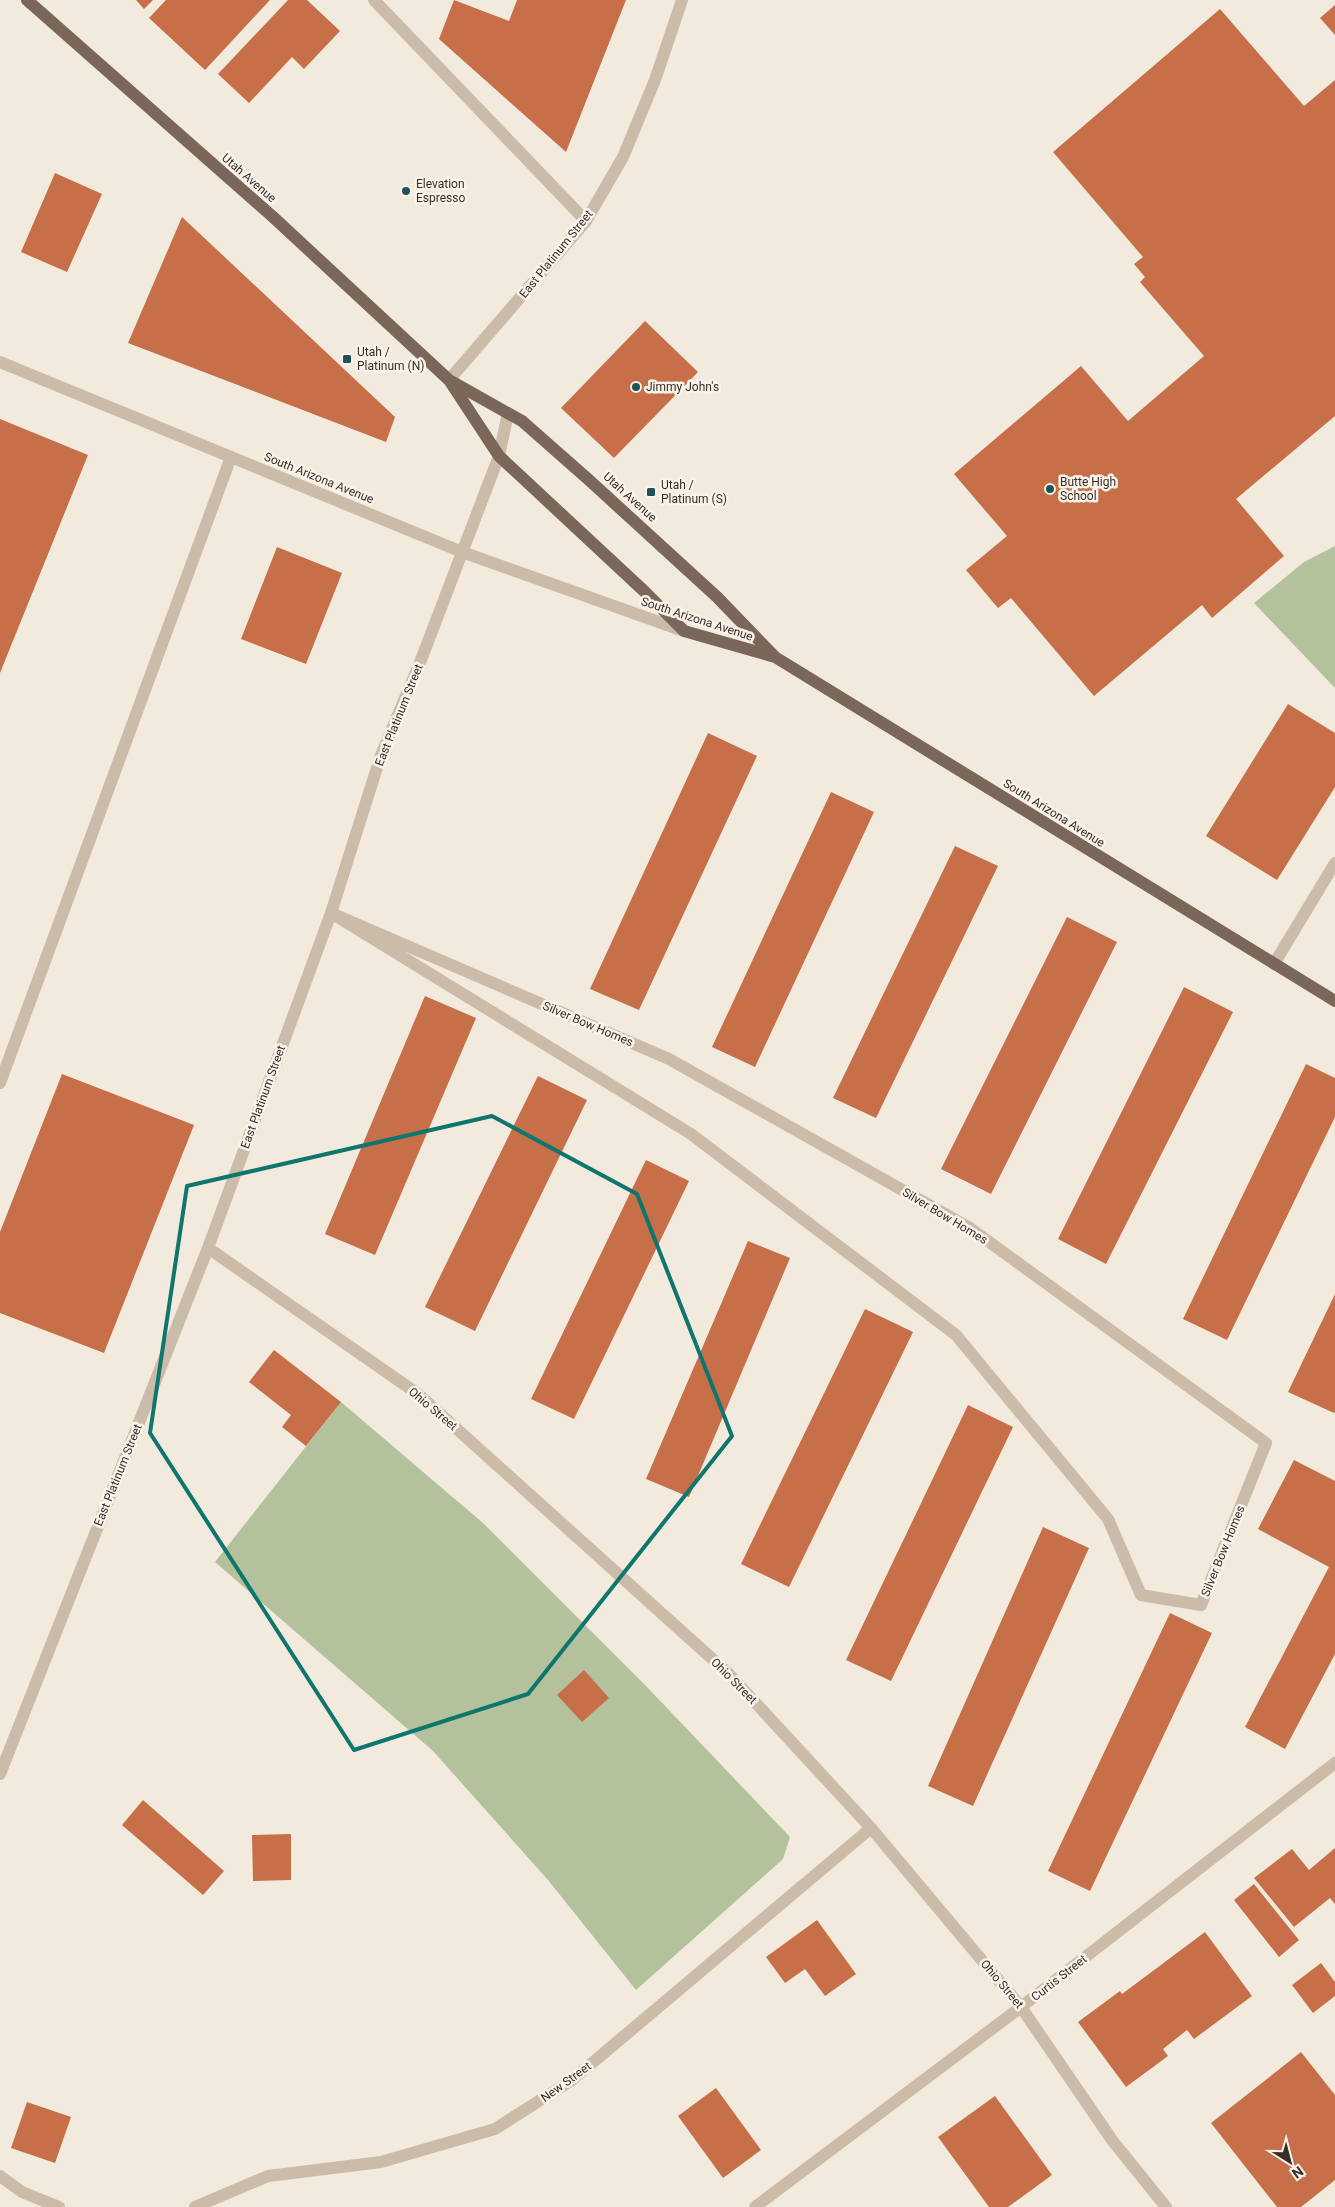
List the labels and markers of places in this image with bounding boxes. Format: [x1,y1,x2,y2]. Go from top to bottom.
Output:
place label: Elevation Espresso [416,177,465,205]
marker: Elevation Espresso [400,185,412,197]
place label: Utah / Platinum (N) [357,345,424,373]
marker: Utah / Platinum (N) [341,353,353,365]
place label: Jimmy John's [646,380,719,394]
marker: Jimmy John's [630,381,642,393]
place label: Butte High School [1060,475,1116,503]
place label: Utah / Platinum (S) [661,478,727,506]
marker: Butte High School [1044,483,1056,495]
marker: Utah / Platinum (S) [645,486,657,498]

